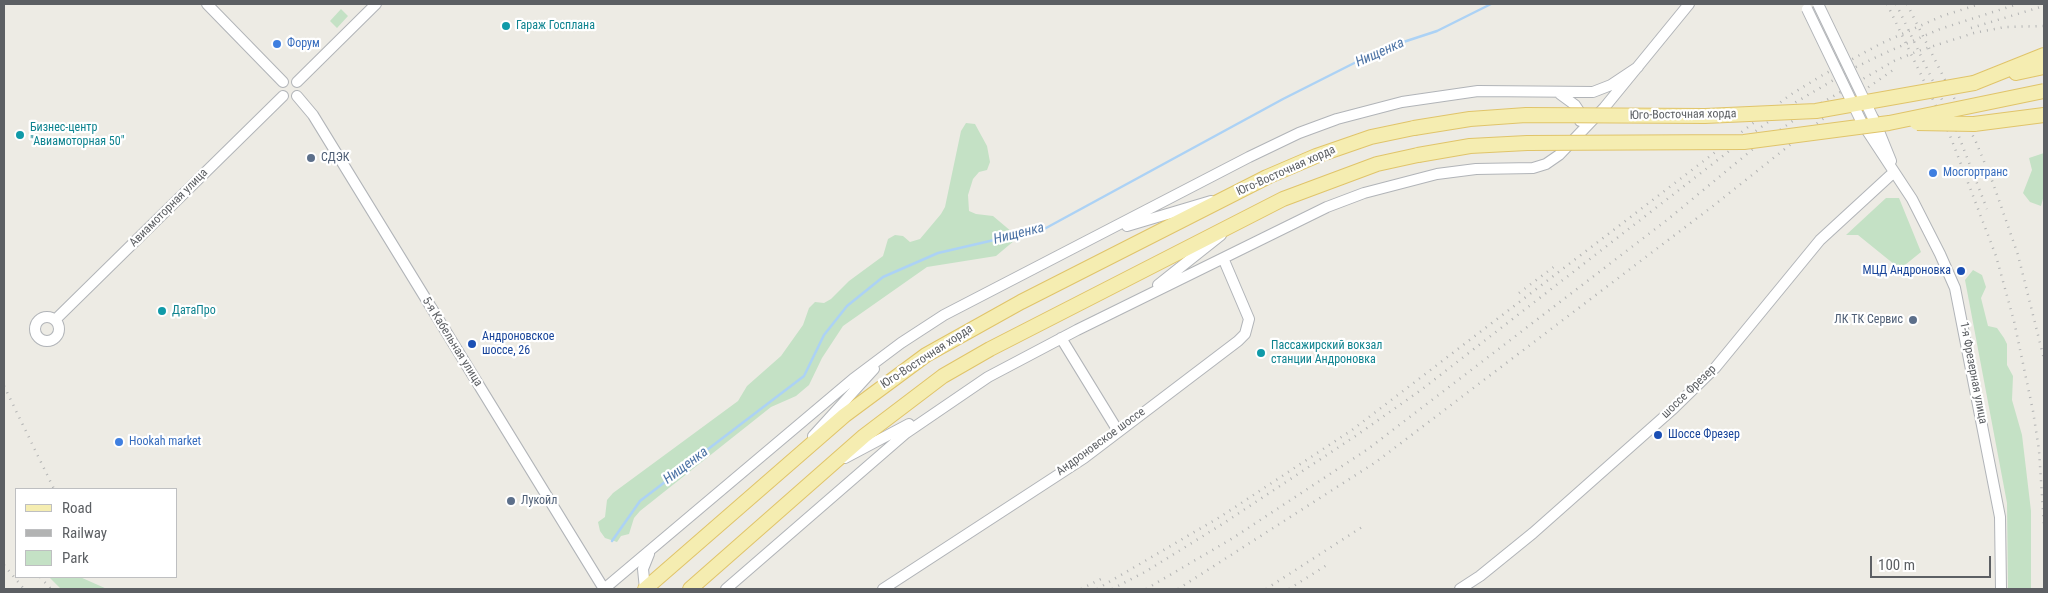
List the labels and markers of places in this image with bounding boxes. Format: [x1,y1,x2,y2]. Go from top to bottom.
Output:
place label: Гараж Госплана [516,19,595,33]
marker: Гараж Госплана [500,20,512,32]
place label: Форум [287,37,320,51]
marker: Форум [271,38,283,50]
place label: Бизнес-центр "Авиамоторная 50" [30,121,124,149]
marker: Бизнес-центр "Авиамоторная 50" [14,129,26,141]
place label: СДЭК [321,151,350,165]
marker: СДЭК [305,152,317,164]
place label: Мосгортранс [1943,166,2008,180]
marker: Мосгортранс [1927,167,1939,179]
place label: МЦД Андроновка [1862,264,1951,278]
marker: МЦД Андроновка [1955,265,1967,277]
place label: ДатаПро [172,304,216,318]
marker: ДатаПро [156,305,168,317]
place label: ЛК ТК Сервис [1834,313,1903,327]
marker: ЛК ТК Сервис [1907,314,1919,326]
place label: Андроновское шоссе, 26 [482,330,554,358]
marker: Андроновское шоссе, 26 [466,338,478,350]
place label: Пассажирский вокзал станции Андроновка [1271,339,1382,367]
marker: Пассажирский вокзал станции Андроновка [1255,347,1267,359]
place label: Шоссе Фрезер [1668,428,1740,442]
marker: Шоссе Фрезер [1652,429,1664,441]
place label: Hookah market [129,435,201,449]
marker: Hookah market [113,436,125,448]
place label: Лукойл [521,494,557,508]
marker: Лукойл [505,495,517,507]

